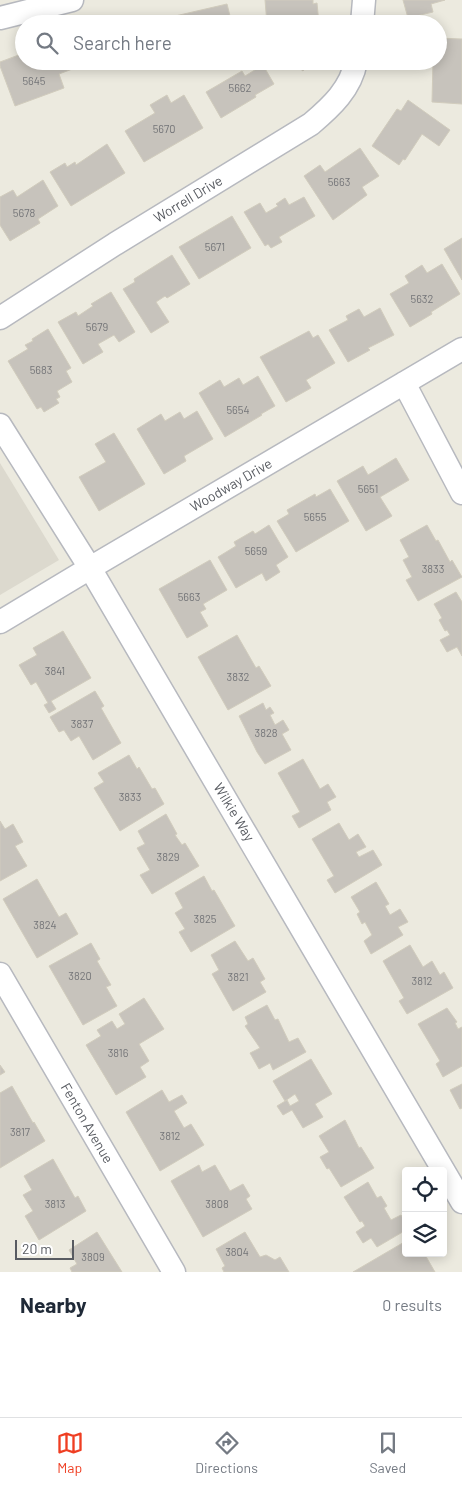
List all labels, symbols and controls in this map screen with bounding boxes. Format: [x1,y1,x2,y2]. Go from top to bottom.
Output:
search box [15,15,447,70]
icon: search [33,29,61,57]
text: Search here [73,31,172,54]
house number: 5645 [22,74,46,87]
house number: 5662 [229,81,252,94]
house number: 5670 [153,122,175,135]
street label: Worrell Drive [150,171,225,226]
house number: 5663 [328,175,350,188]
house number: 5678 [13,206,35,219]
house number: 5671 [205,240,225,253]
house number: 5632 [411,292,434,305]
house number: 5679 [86,320,108,333]
house number: 5683 [30,363,52,376]
house number: 5654 [226,403,250,416]
street label: Woodway Drive [187,454,275,515]
house number: 5651 [358,482,378,495]
house number: 5655 [304,510,327,523]
house number: 5659 [245,544,268,557]
house number: 3833 [422,562,444,575]
house number: 5663 [178,590,200,603]
house number: 3841 [45,664,65,677]
house number: 3832 [227,670,250,683]
house number: 3837 [71,717,93,730]
house number: 3828 [254,726,278,739]
street label: Wilkie Way [210,779,259,844]
house number: 3833 [119,790,141,803]
house number: 3829 [156,850,180,863]
house number: 3825 [194,912,217,925]
house number: 3824 [33,918,57,931]
house number: 3820 [68,969,92,982]
house number: 3821 [228,970,249,983]
house number: 3812 [412,974,433,987]
house number: 3816 [108,1046,129,1059]
street label: Fenton Avenue [58,1080,117,1166]
house number: 3817 [10,1125,30,1138]
house number: 3812 [160,1129,181,1142]
map controls [402,1167,447,1257]
button: locate [402,1167,447,1212]
house number: 3813 [45,1197,65,1210]
house number: 3808 [205,1197,229,1210]
button: layers [402,1212,447,1257]
scale bar [15,1237,74,1260]
text: 20 m [22,1240,52,1257]
house number: 3804 [225,1245,249,1258]
house number: 3809 [81,1250,105,1263]
text: Nearby [20,1292,86,1317]
text: 0 results [382,1295,442,1314]
tab: Map [56,1429,84,1476]
tab: Directions [195,1429,258,1476]
tab: Saved [369,1429,406,1476]

